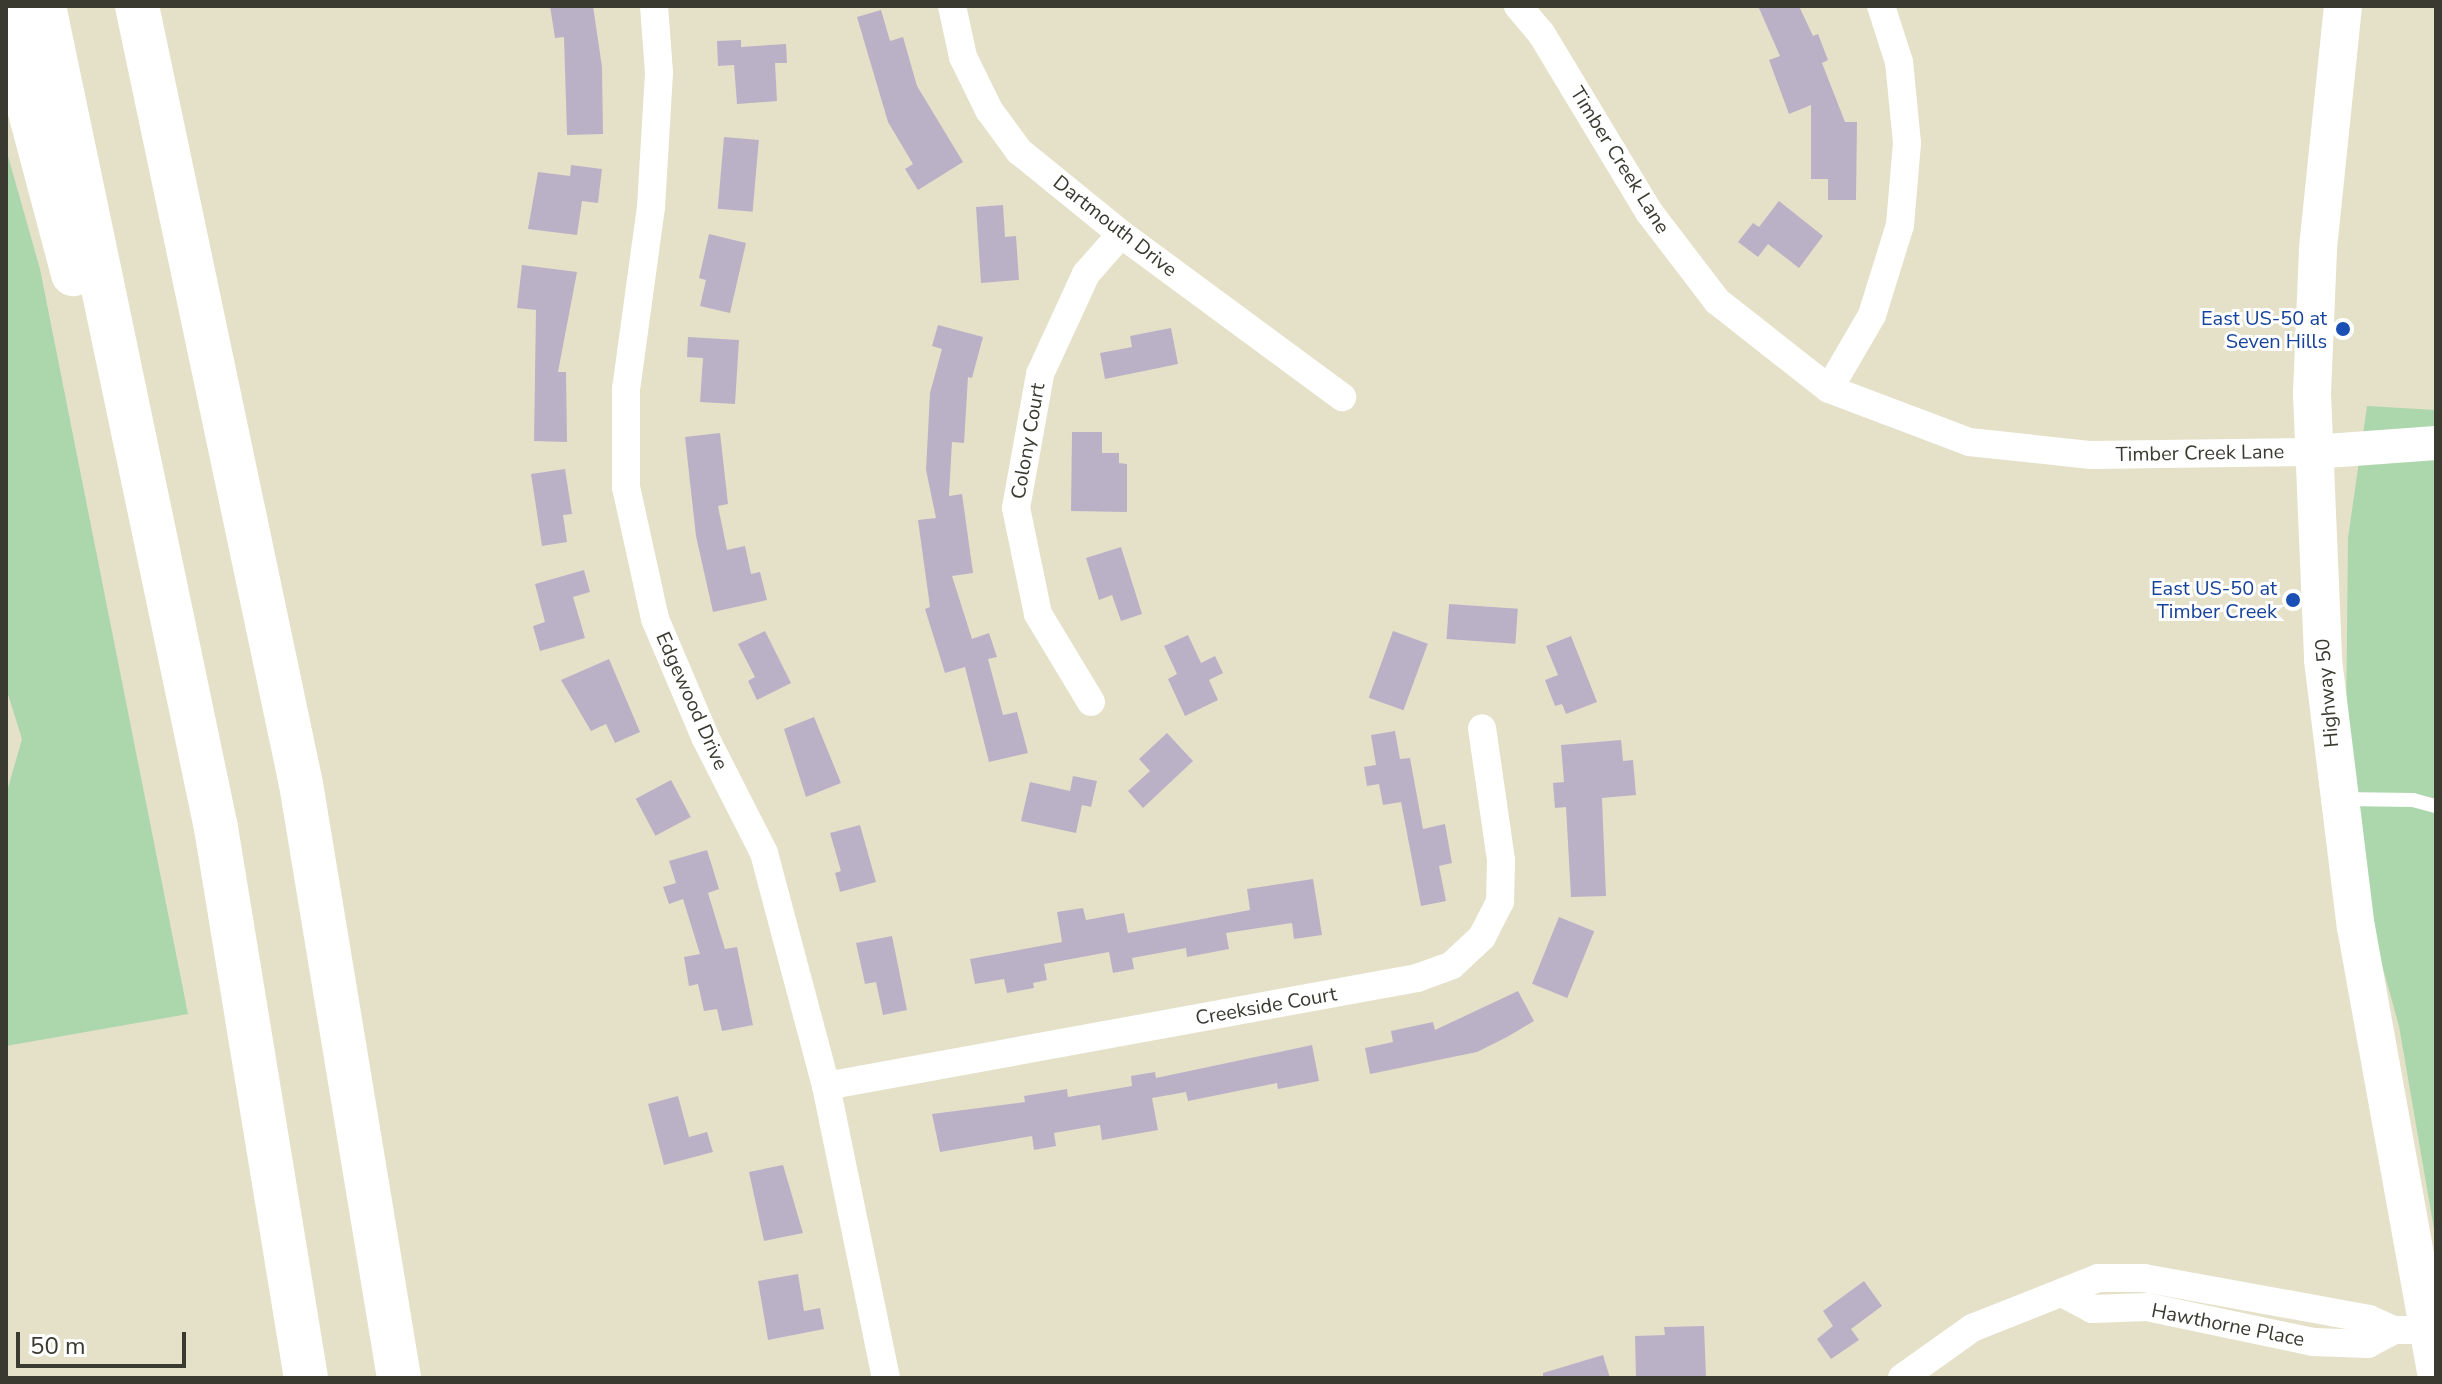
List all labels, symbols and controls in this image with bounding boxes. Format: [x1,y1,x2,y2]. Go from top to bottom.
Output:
street label: Timber Creek Lane [1565,82,1675,238]
street label: Dartmouth Drive [1048,170,1182,282]
place label: East US-50 at Seven Hills [2201,306,2327,353]
marker: East US-50 at Seven Hills [2334,320,2352,338]
street label: Colony Court [1006,381,1050,501]
street label: Timber Creek Lane [2115,440,2285,466]
place label: East US-50 at Timber Creek [2151,576,2277,623]
marker: East US-50 at Timber Creek [2284,591,2302,609]
street label: Edgewood Drive [651,628,733,774]
street label: Highway 50 [2310,637,2344,749]
street label: Creekside Court [1193,982,1339,1030]
street label: Hawthorne Place [2149,1298,2307,1352]
scale bar [20,1316,190,1366]
text: 50 m [30,1330,86,1362]

